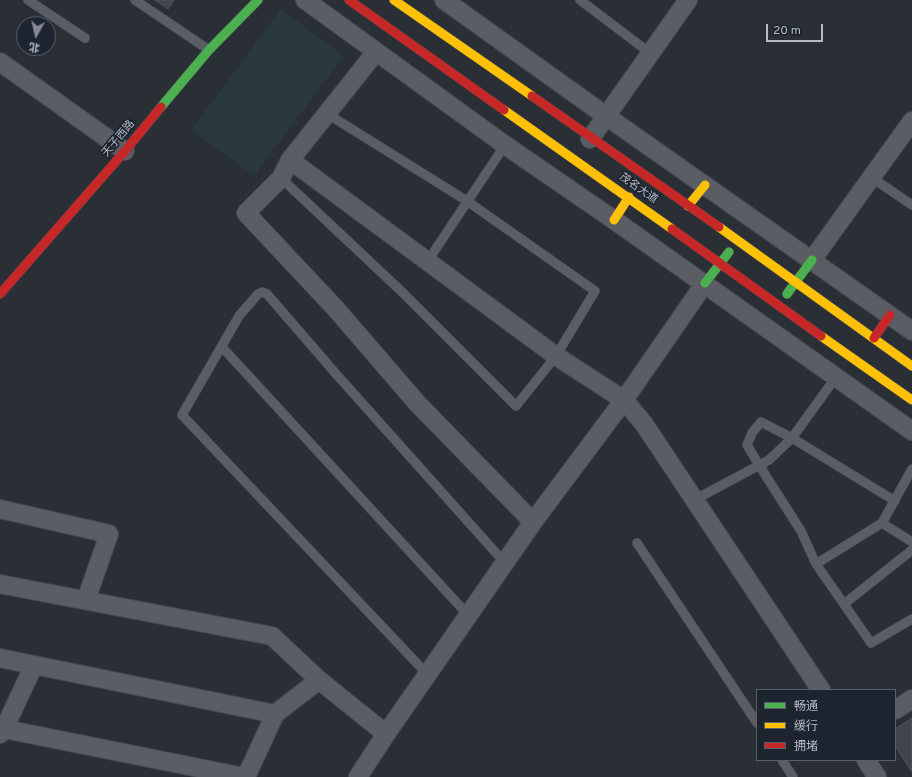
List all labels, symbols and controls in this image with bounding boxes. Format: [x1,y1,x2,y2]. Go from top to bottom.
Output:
north arrow [16,16,56,56]
scale bar [768,16,825,42]
text: 20 m [773,23,801,39]
text: 北 [28,39,41,55]
street label: 天子西路 [100,118,138,160]
street label: 茂名大道 [616,171,660,207]
legend [756,689,896,761]
text: 畅通 [794,699,818,715]
text: 缓行 [794,719,818,735]
text: 拥堵 [794,739,818,755]

